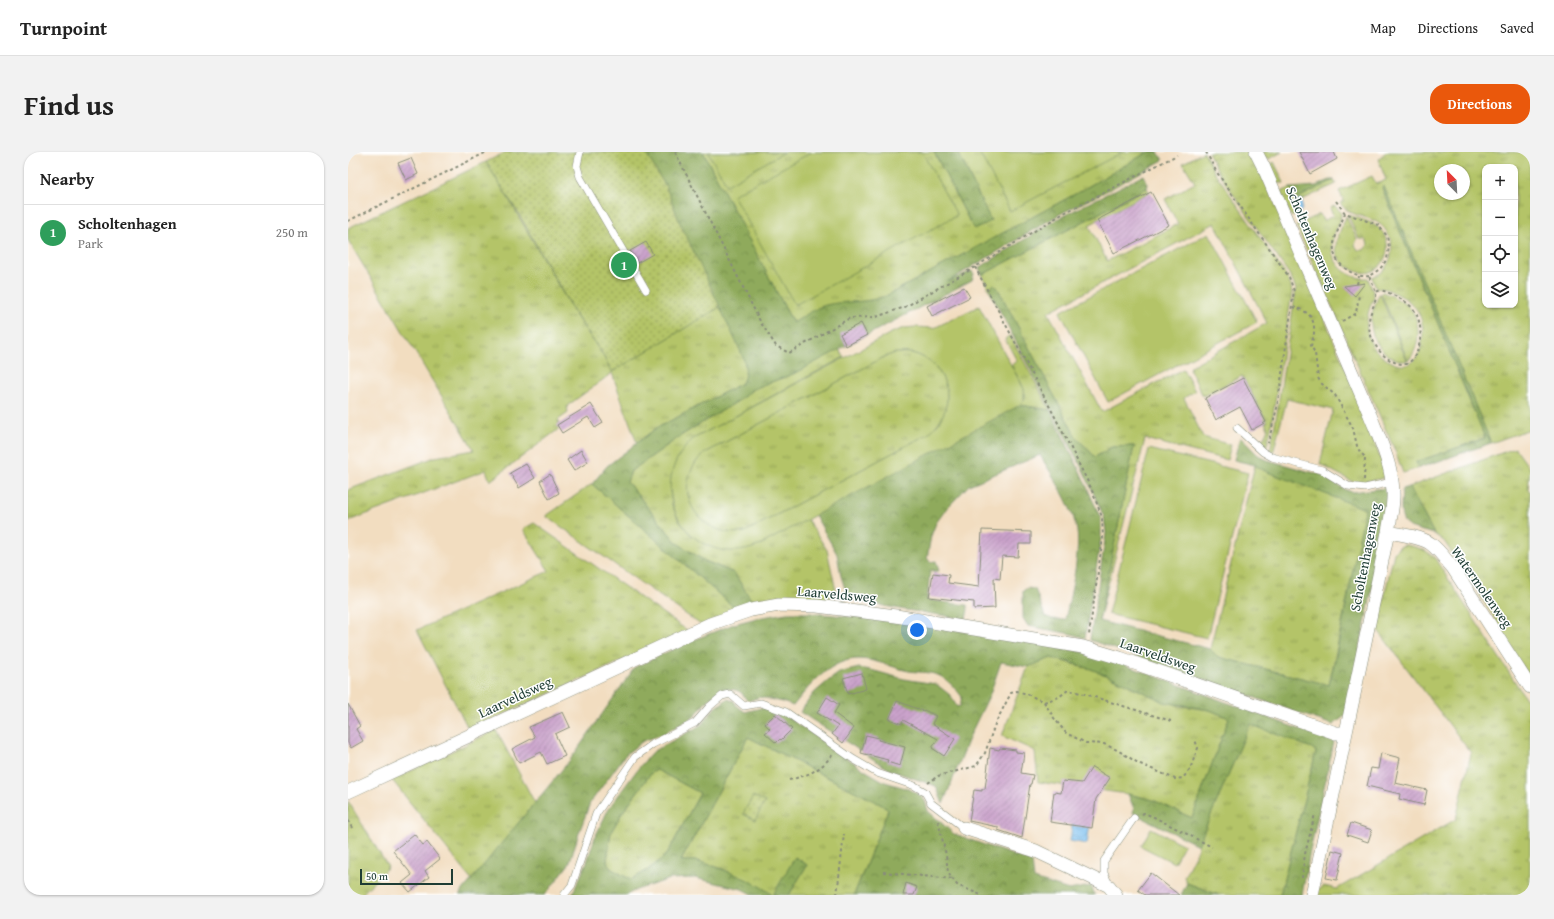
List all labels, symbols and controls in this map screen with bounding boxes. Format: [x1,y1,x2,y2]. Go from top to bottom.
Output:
text: Turnpoint [20,14,107,42]
text: Map [1370,18,1396,38]
text: Directions [1418,18,1478,38]
text: Saved [1500,18,1534,38]
text: Find us [24,84,114,125]
button: Directions [1430,84,1530,124]
north arrow [1434,164,1470,200]
map controls [1482,164,1518,308]
button: + [1482,164,1518,200]
text: Nearby [40,166,94,191]
street label: Scholtenhagenweg [1281,183,1343,293]
button: − [1482,200,1518,236]
text: Scholtenhagen [78,213,177,234]
text: 1 [50,223,56,242]
text: 250 m [276,223,308,242]
text: Park [78,234,103,253]
button: locate [1482,236,1518,272]
pin: 1 [611,250,637,280]
button: layers [1482,272,1518,308]
street label: Scholtenhagenweg [1345,501,1385,613]
street label: Watermolenweg [1446,542,1518,632]
street label: Laarveldsweg [797,581,877,607]
your location [907,620,927,640]
street label: Laarveldsweg [1117,633,1199,677]
street label: Laarveldsweg [475,671,555,723]
scale bar [360,867,453,886]
text: 50 m [366,868,388,884]

